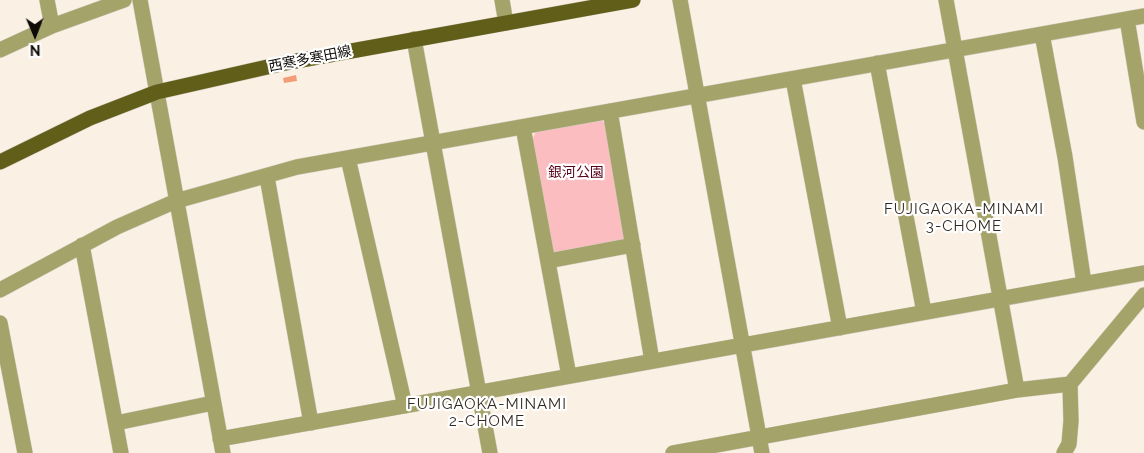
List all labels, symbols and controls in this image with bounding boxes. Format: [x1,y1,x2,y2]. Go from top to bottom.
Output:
north arrow [10,10,60,60]
text: N [30,42,41,58]
street label: 西寒多寒田線 [267,43,353,75]
park label: 銀河公園 [548,165,604,181]
district label: FUJIGAOKA-MINAMI 3-CHOME [882,200,1046,235]
district label: FUJIGAOKA-MINAMI 2-CHOME [405,395,569,430]

